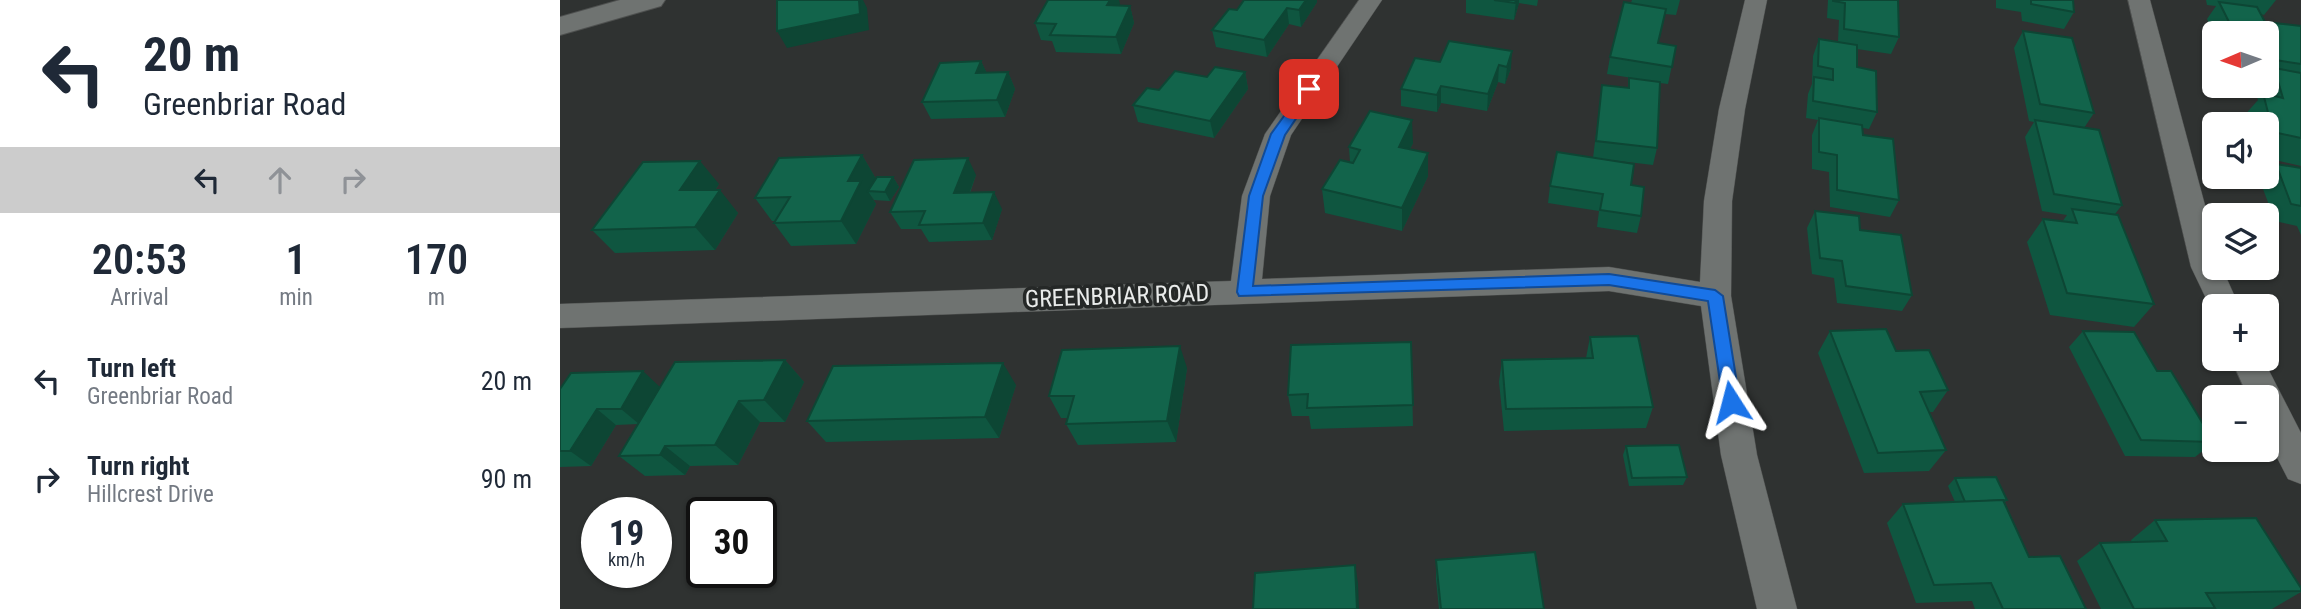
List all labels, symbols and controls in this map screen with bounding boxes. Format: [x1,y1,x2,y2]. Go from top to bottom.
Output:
north arrow [2202,21,2278,98]
map controls [2202,21,2279,462]
text: 20 m [143,26,240,83]
icon: left [28,28,119,119]
pin [1279,59,1339,119]
icon: arrive [1290,70,1328,108]
text: Greenbriar Road [143,85,346,123]
button: sound [2202,112,2279,189]
icon: left [188,161,226,199]
icon: ahead [261,161,299,199]
icon: right [334,161,372,199]
button: layers [2202,203,2279,280]
text: 20:53 [92,235,187,284]
text: 1 [286,235,307,284]
text: 170 [405,235,468,284]
street label: GREENBRIAR ROAD [1024,279,1210,313]
text: Arrival [110,284,169,311]
text: min [279,284,313,311]
text: m [428,284,445,311]
button: + [2202,294,2279,371]
text: Turn left [87,353,176,383]
icon: left [28,362,66,400]
position arrow [1694,365,1768,439]
text: 20 m [481,366,532,396]
text: Greenbriar Road [87,383,233,410]
button: − [2202,385,2279,462]
text: Turn right [87,451,189,481]
icon: right [28,460,66,498]
text: 90 m [481,464,532,494]
text: Hillcrest Drive [87,481,214,508]
speed limit sign: 30 [686,497,777,588]
text: 19 [609,513,644,554]
text: km/h [608,549,645,570]

